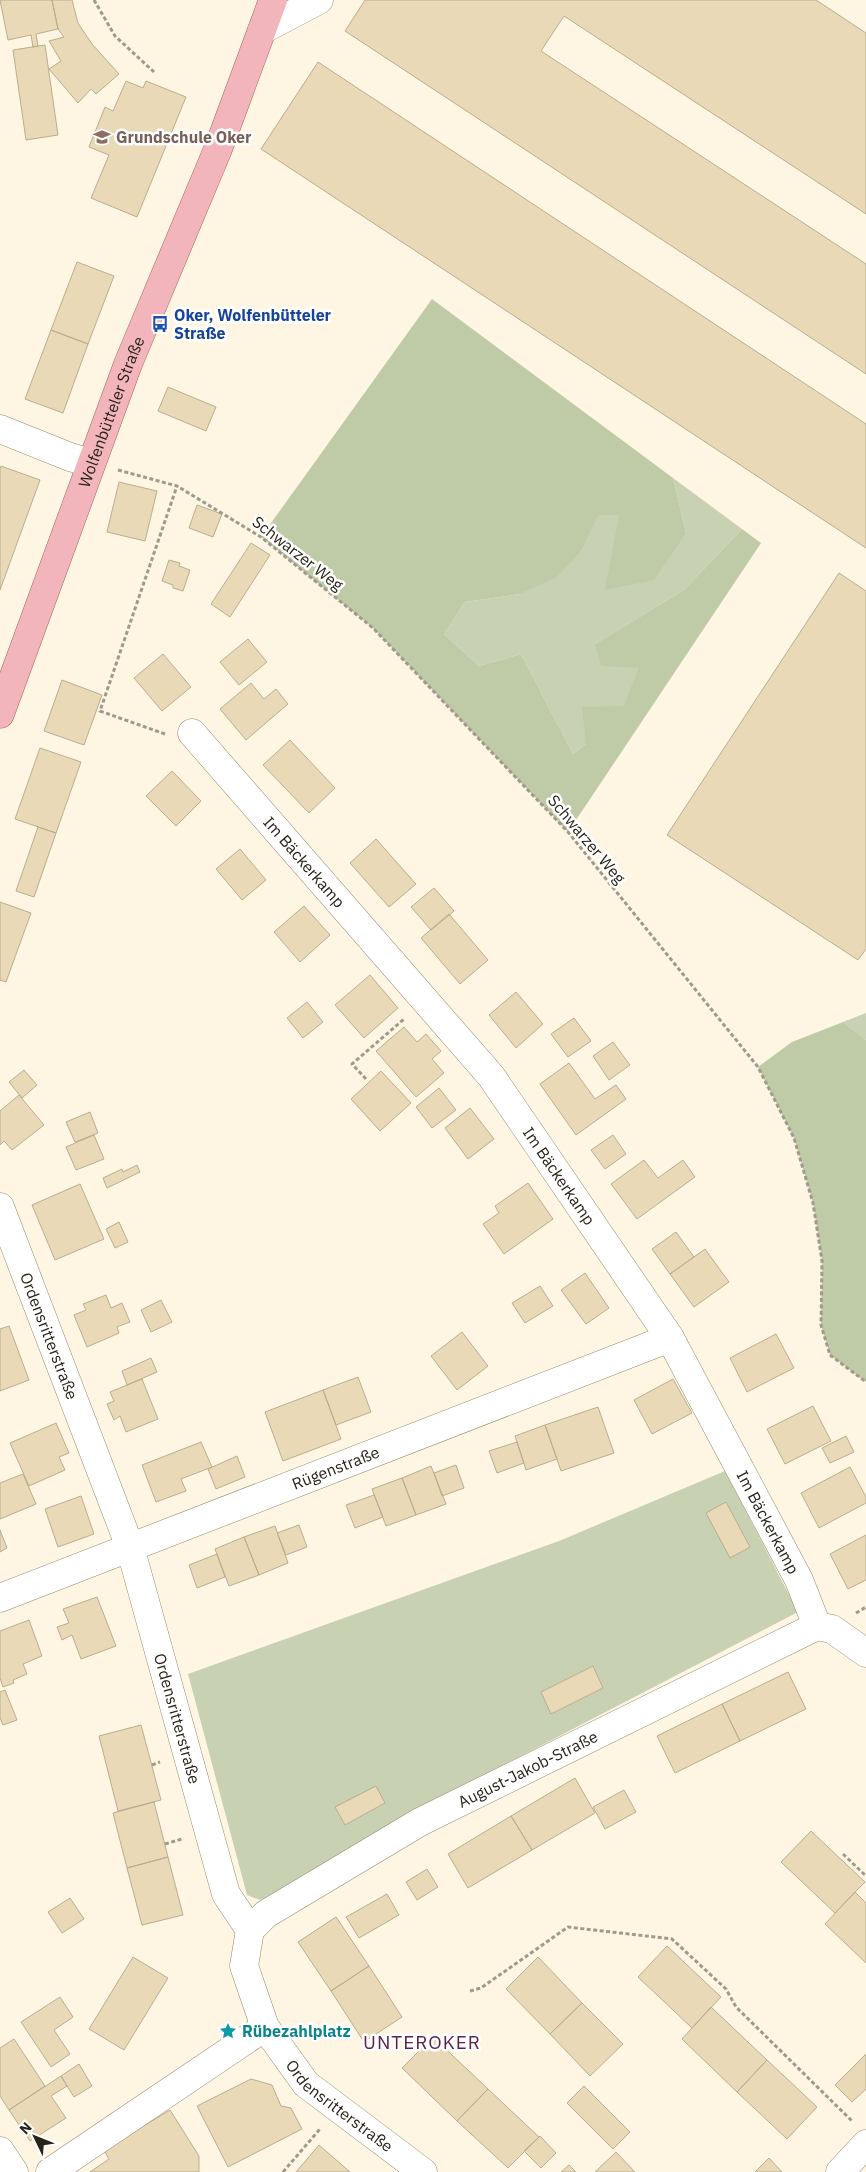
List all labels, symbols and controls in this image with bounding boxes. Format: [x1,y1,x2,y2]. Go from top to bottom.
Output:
school or university icon: Grundschule Oker [92,127,112,147]
place label: Grundschule Oker [116,127,252,147]
place label: Oker, Wolfenbütteler Straße [174,305,332,343]
bus stop icon: Oker, Wolfenbütteler Straße [150,314,170,334]
street label: Wolfenbütteler Straße [74,333,149,490]
street label: Schwarzer Weg [249,511,348,595]
street label: Schwarzer Weg [544,790,630,888]
street label: Im Bäckerkamp [259,812,349,912]
street label: Im Bäckerkamp [519,1123,600,1229]
street label: Ordensritterstraße [16,1270,83,1402]
street label: Rügenstraße [289,1442,382,1494]
street label: Im Bäckerkamp [732,1467,804,1577]
street label: Ordensritterstraße [150,1651,205,1786]
street label: August-Jakob-Straße [454,1726,601,1812]
place icon: Rübezahlplatz [218,2021,238,2041]
place label: Rübezahlplatz [242,2021,351,2041]
district label: UNTEROKER [363,2030,481,2054]
street label: Ordensritterstraße [282,2056,397,2156]
north arrow [10,2112,60,2162]
text: N [15,2118,36,2138]

